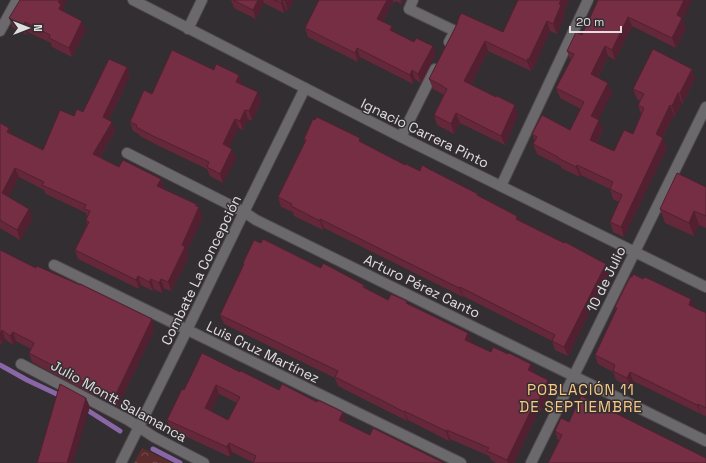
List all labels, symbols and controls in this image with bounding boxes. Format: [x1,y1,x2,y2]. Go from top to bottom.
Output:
north arrow [8,8,48,48]
scale bar [570,8,621,34]
text: 20 m [576,14,604,30]
text: N [31,24,45,32]
street label: Ignacio Carrera Pinto [358,94,492,172]
street label: Combate La Concepción [157,192,245,348]
street label: 10 de Julio [582,243,630,315]
street label: Arturo Pérez Canto [361,250,483,322]
street label: Luis Cruz Martínez [204,317,322,387]
street label: Julio Montt Salamanca [48,356,190,446]
district label: POBLACIÓN 11 DE SEPTIEMBRE [519,380,643,416]

